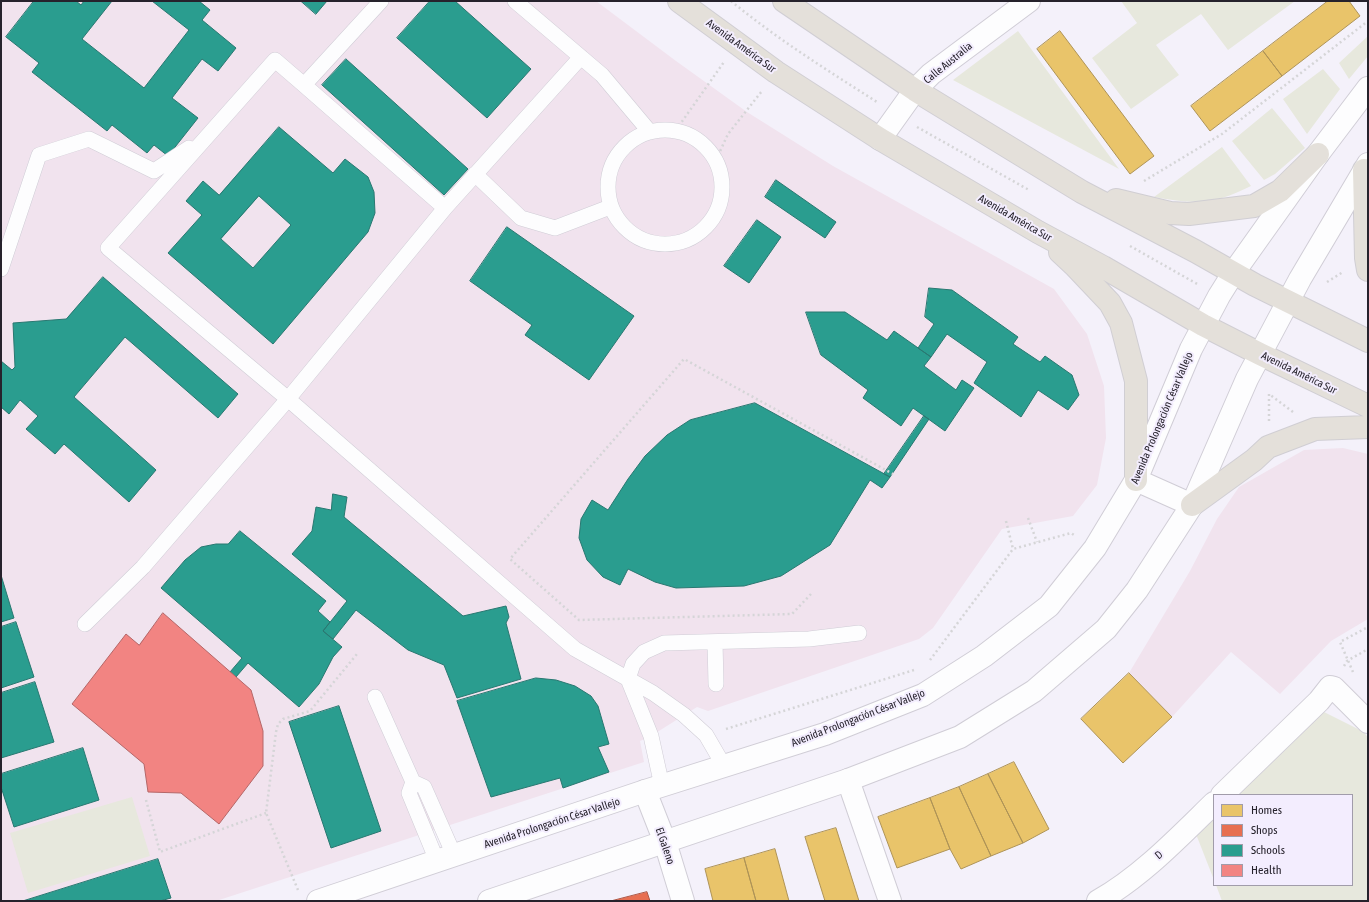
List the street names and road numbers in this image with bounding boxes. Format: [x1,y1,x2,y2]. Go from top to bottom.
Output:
street label: Avenida América Sur [704,16,778,76]
street label: Calle Australia [921,39,975,87]
street label: Avenida América Sur [976,192,1054,244]
street label: Avenida América Sur [1259,349,1339,397]
street label: Avenida Prolongación César Vallejo [1128,350,1196,486]
street label: Avenida Prolongación César Vallejo [789,686,927,750]
street label: Avenida Prolongación César Vallejo [482,795,622,851]
street label: El Galeno [653,826,677,866]
street label: D [1152,848,1166,862]

